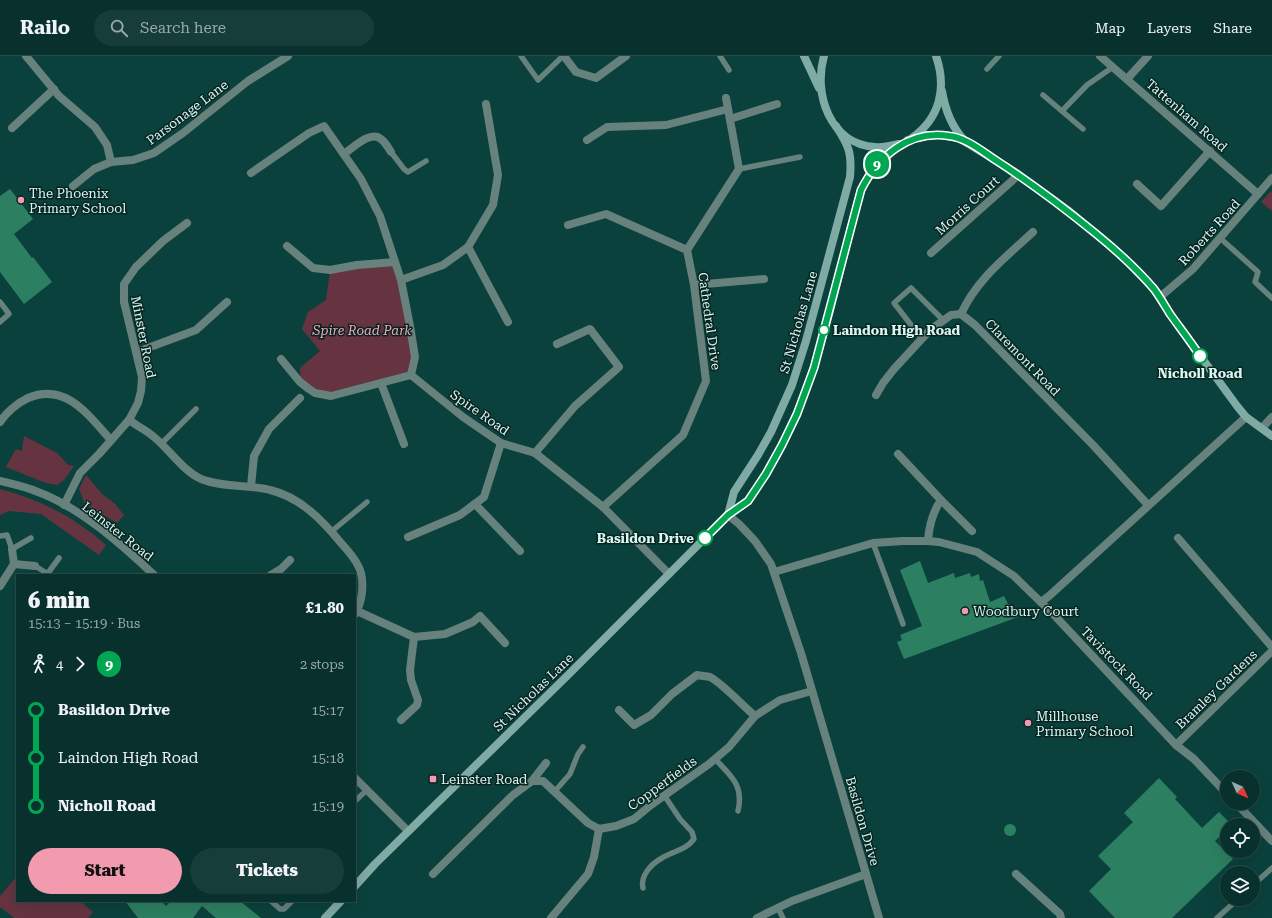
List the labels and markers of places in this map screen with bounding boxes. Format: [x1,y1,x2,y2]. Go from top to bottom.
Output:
place label: The Phoenix Primary School [29,186,126,216]
marker: The Phoenix Primary School [16,195,26,205]
place label: Laindon High Road [833,323,961,338]
marker: Laindon High Road [818,324,830,336]
marker: Nicholl Road [1192,348,1208,364]
place label: Nicholl Road [1158,366,1243,381]
marker: Basildon Drive [697,530,713,546]
place label: Basildon Drive [597,531,694,546]
place label: Woodbury Court [973,604,1079,619]
marker: Woodbury Court [960,606,970,616]
place label: Millhouse Primary School [1036,709,1133,739]
marker: Millhouse Primary School [1023,718,1033,728]
place label: Leinster Road [441,772,528,787]
marker: Leinster Road [428,774,438,784]

